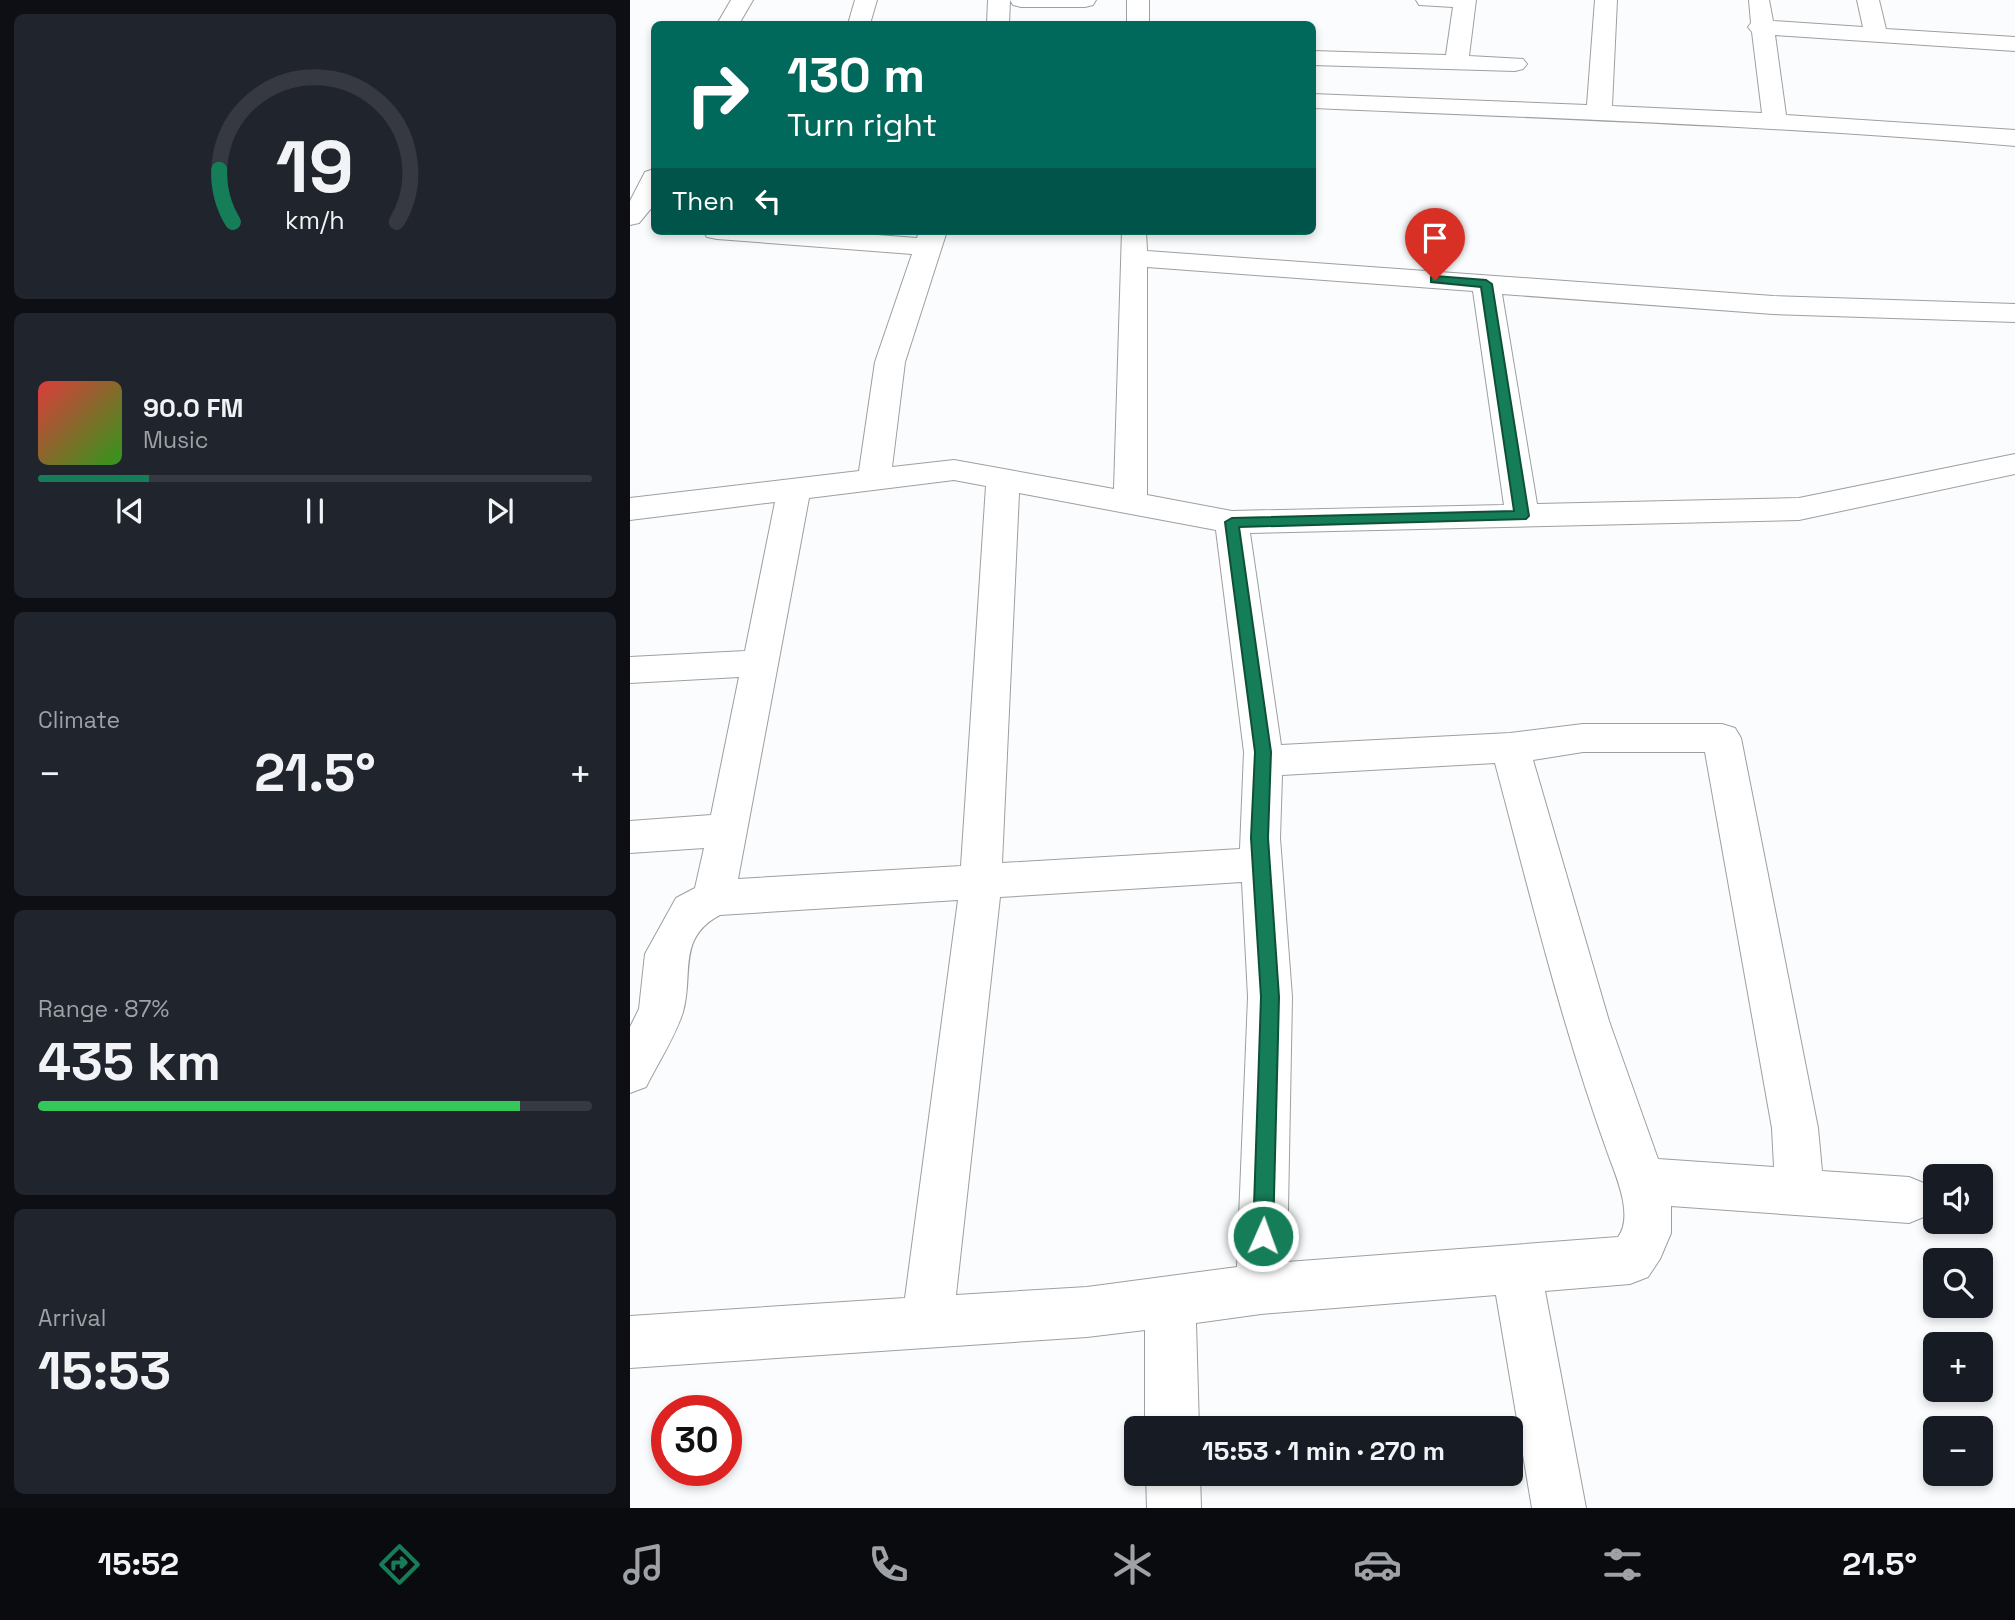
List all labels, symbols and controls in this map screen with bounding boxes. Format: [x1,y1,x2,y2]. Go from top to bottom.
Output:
text: 130 m [787,44,925,106]
icon: right [672,49,763,140]
text: Turn right [787,105,937,145]
text: 19 [276,121,354,214]
icon: left [749,182,787,220]
text: Then [672,184,735,218]
text: km/h [285,204,345,236]
pin [1405,208,1465,280]
icon: arrive [1416,219,1454,257]
text: 90.0 FM [143,391,243,425]
text: Music [143,425,208,455]
icon: previous [111,492,149,530]
icon: pause [296,492,334,530]
icon: next [481,492,519,530]
text: Climate [38,705,120,735]
text: 21.5° [254,740,376,806]
text: − [38,750,62,798]
text: + [568,750,592,798]
text: Range · 87% [38,994,169,1024]
text: 435 km [38,1029,221,1095]
map controls [1923,1164,1993,1486]
button: sound [1923,1164,1993,1234]
position arrow [1226,1199,1300,1273]
button: search [1923,1248,1993,1318]
text: Arrival [38,1303,106,1333]
button: + [1923,1332,1993,1402]
text: 15:53 [38,1338,171,1404]
speed limit sign: 30 [651,1395,742,1486]
button: − [1923,1416,1993,1486]
text: 15:53 · 1 min · 270 m [1202,1434,1445,1468]
icon: directions [375,1540,424,1589]
icon: music [619,1540,668,1589]
icon: phone [864,1540,913,1589]
icon: climate [1108,1540,1157,1589]
icon: car [1353,1540,1402,1589]
icon: filters [1598,1540,1647,1589]
text: 15:52 [98,1544,179,1584]
text: 21.5° [1842,1544,1917,1584]

